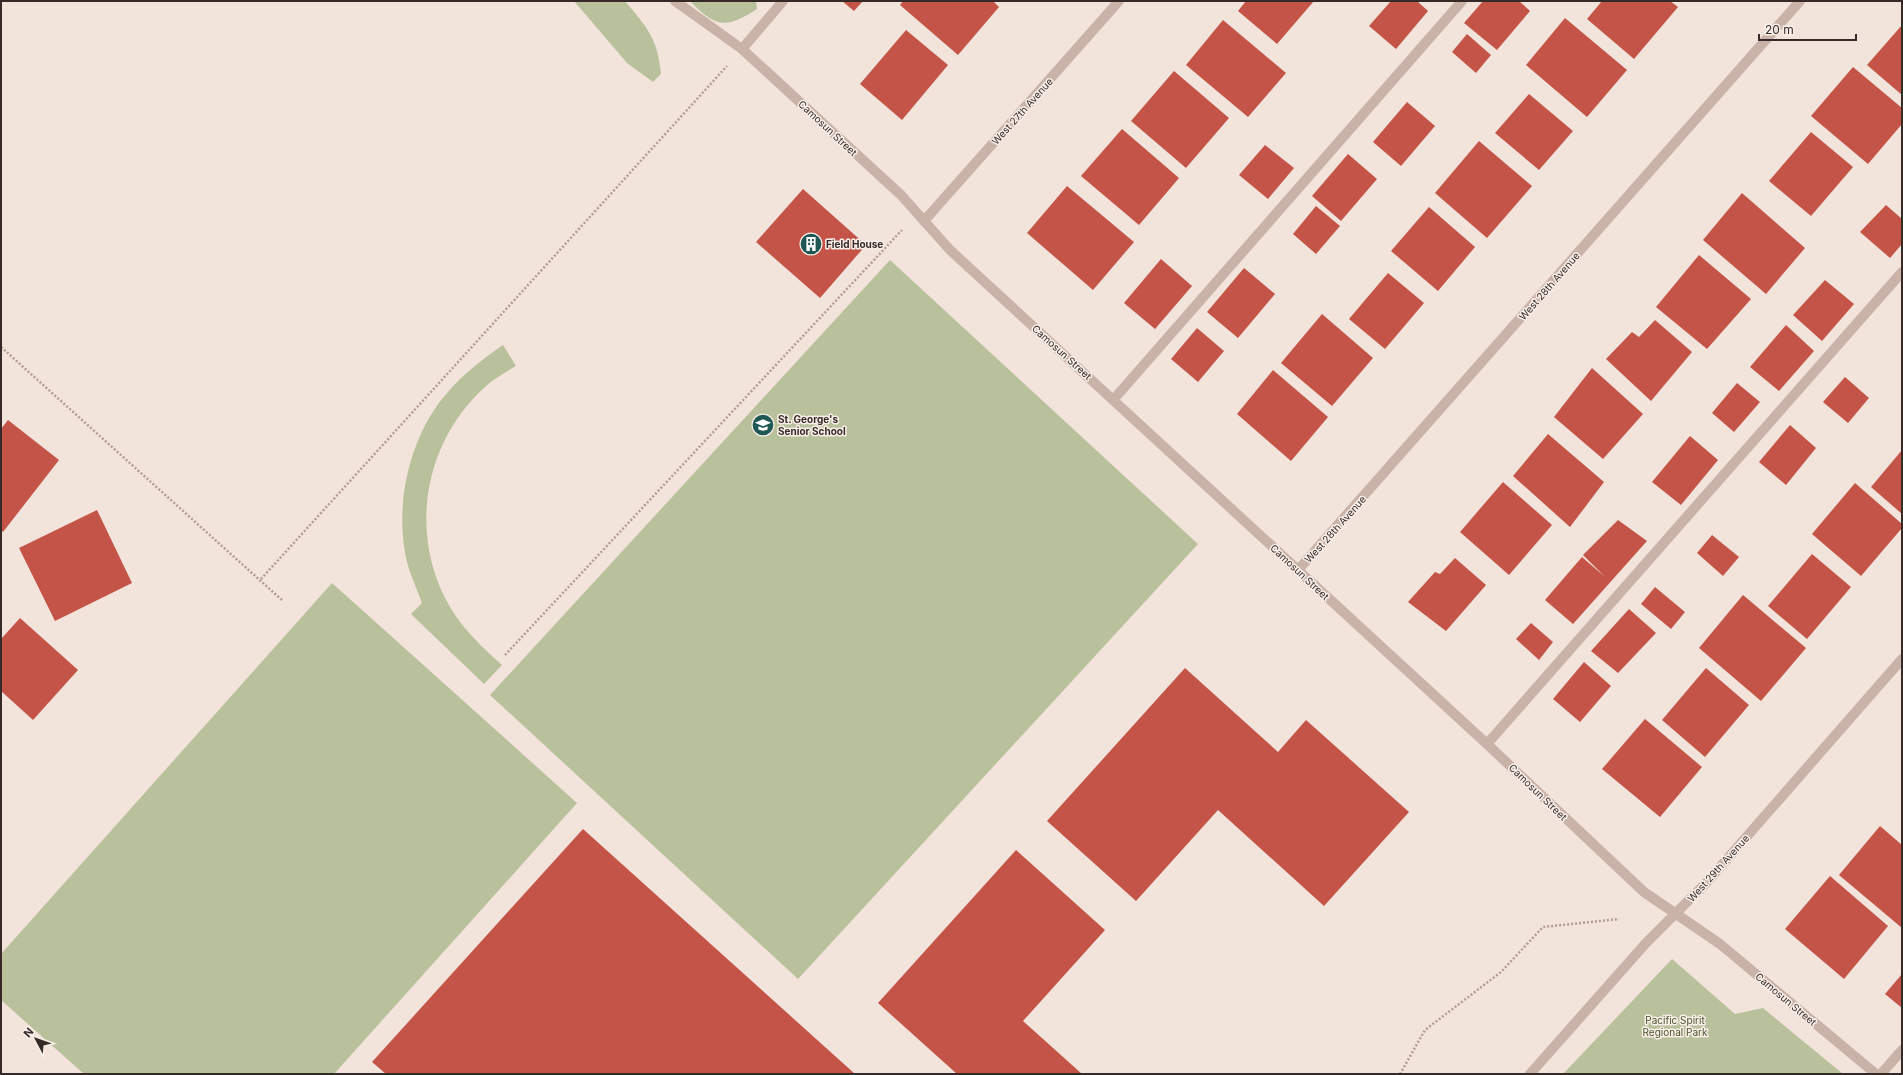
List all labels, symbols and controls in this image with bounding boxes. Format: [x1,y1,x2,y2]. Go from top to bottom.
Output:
scale bar [1759,16,1856,42]
text: 20 m [1765,22,1794,37]
street label: West 27th Avenue [989,75,1055,147]
street label: Camosun Street [796,98,860,159]
building icon: Field House [798,231,824,257]
place label: Field House [826,238,883,250]
street label: West 28th Avenue [1516,250,1582,322]
street label: Camosun Street [1030,322,1095,382]
school or university icon: St. George's Senior School [750,412,776,438]
place label: St. George's Senior School [778,413,846,437]
street label: West 28th Avenue [1302,493,1368,565]
street label: Camosun Street [1268,542,1332,603]
street label: Camosun Street [1507,761,1570,823]
street label: West 29th Avenue [1685,832,1751,904]
street label: Camosun Street [1753,970,1819,1028]
park label: Pacific Spirit Regional Park [1643,1014,1708,1038]
north arrow [16,1019,56,1059]
text: N [20,1025,36,1040]

